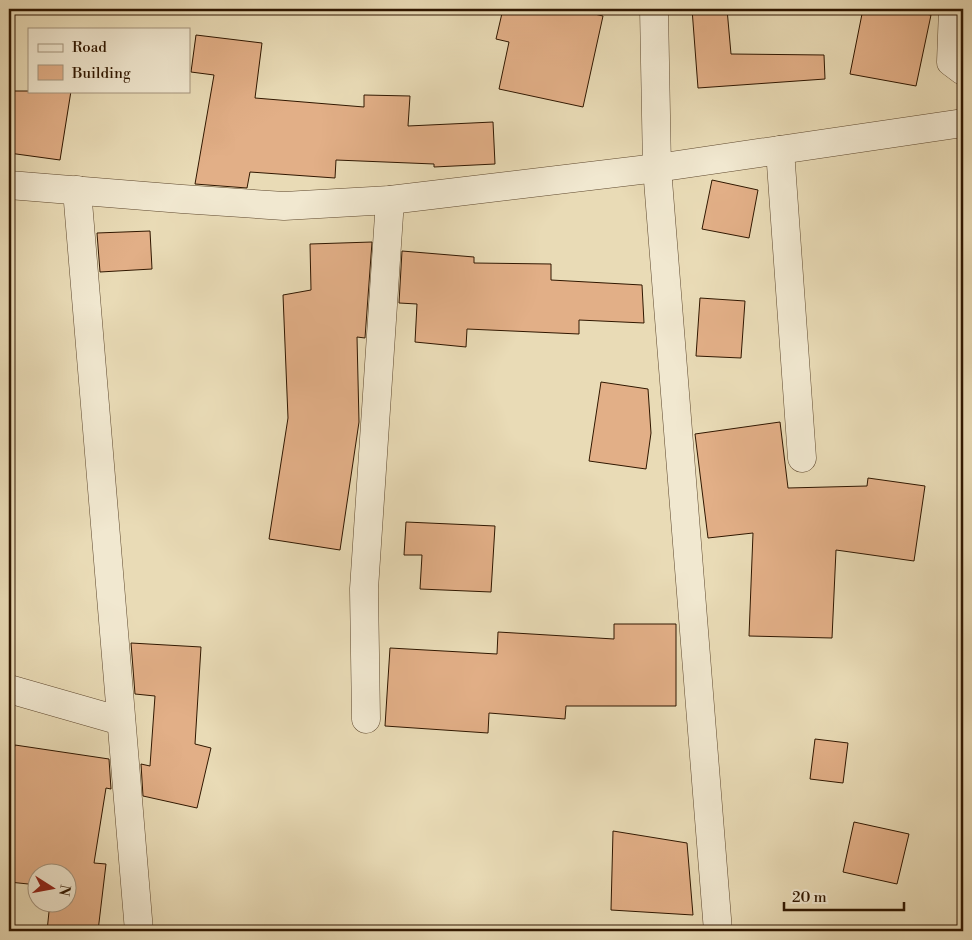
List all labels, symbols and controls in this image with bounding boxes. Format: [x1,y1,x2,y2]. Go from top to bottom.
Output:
legend [28,28,190,92]
text: Road [72,38,107,57]
text: Building [71,64,131,83]
north arrow [28,862,78,912]
scale bar [784,880,904,912]
text: N [54,883,74,897]
text: 20 m [792,888,827,907]

